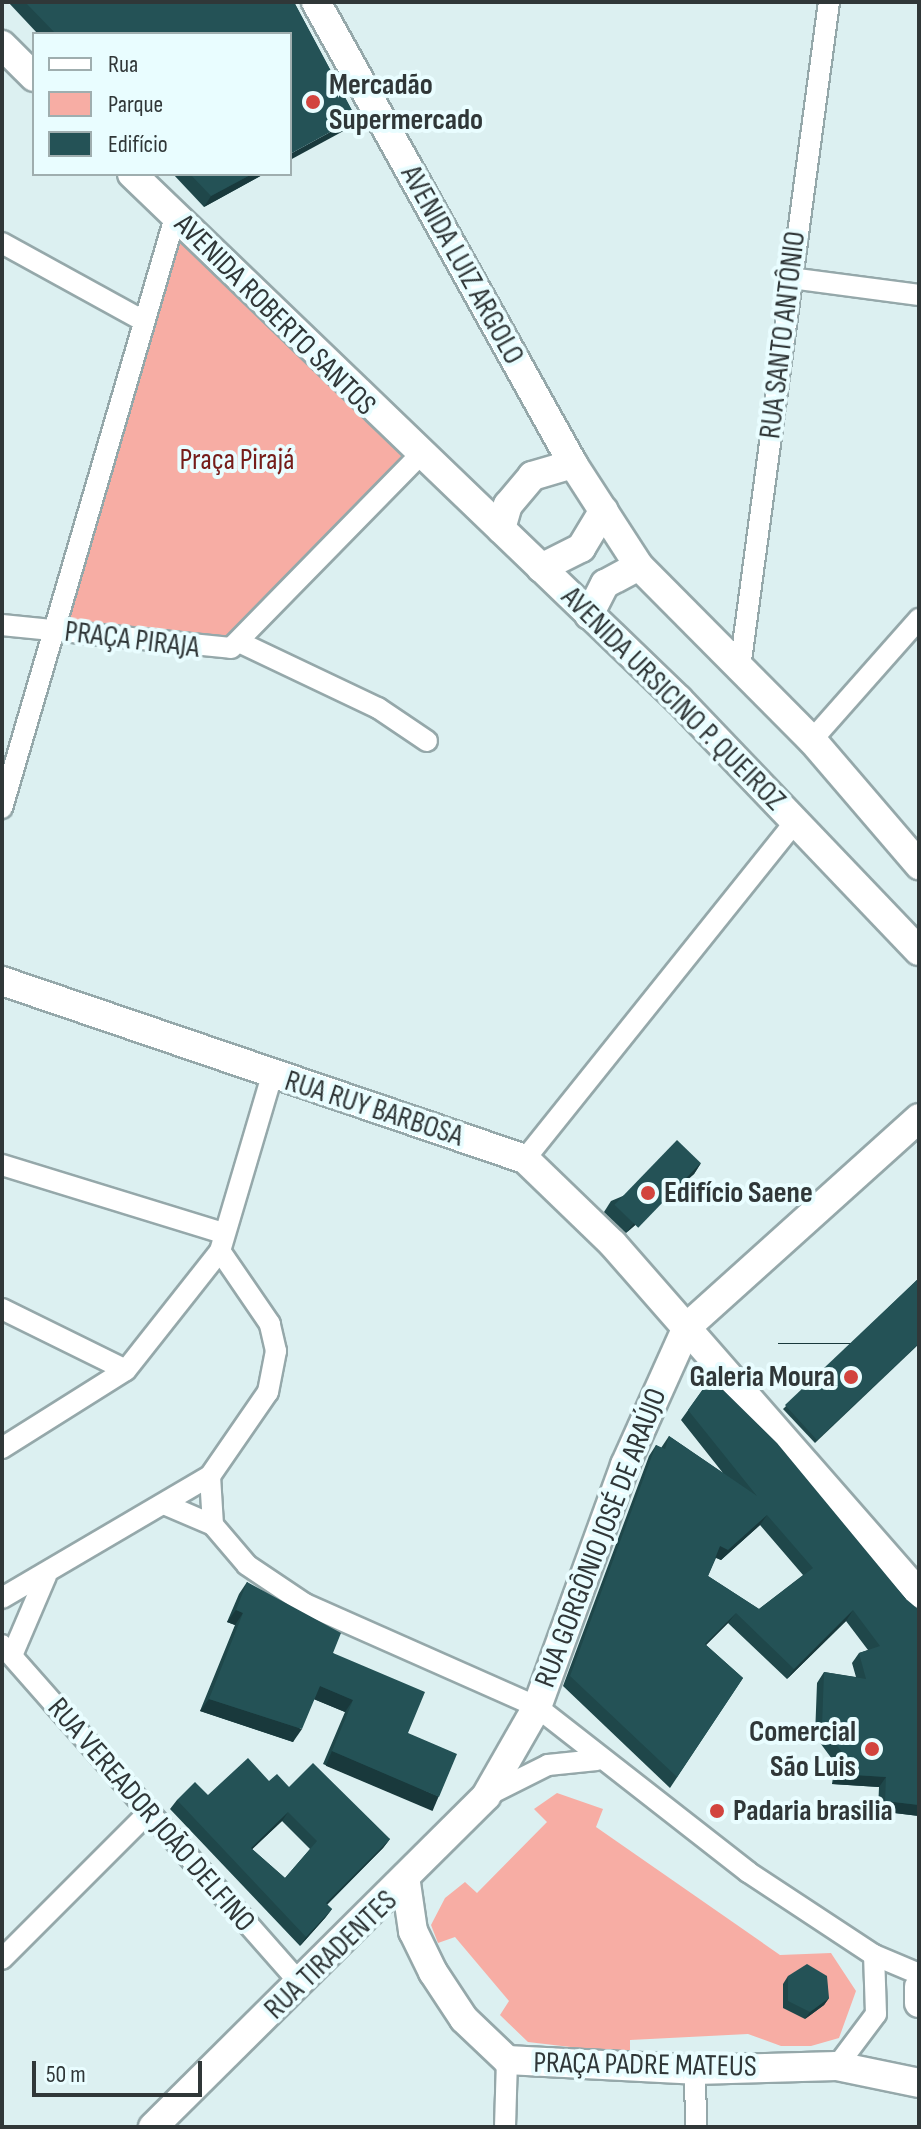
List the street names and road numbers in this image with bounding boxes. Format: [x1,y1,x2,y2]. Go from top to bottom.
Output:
street label: AVENIDA LUIZ ARGOLO [393,159,531,371]
street label: AVENIDA ROBERTO SANTOS [167,207,383,423]
street label: RUA SANTO ANTÔNIO [752,229,814,441]
street label: AVENIDA URSICINO P. QUEIROZ [554,580,792,818]
street label: PRAÇA PIRAJA [63,614,201,666]
street label: RUA RUY BARBOSA [280,1063,468,1155]
street label: RUA GORGÔNIO JOSÉ DE ARAÚJO [527,1383,675,1693]
street label: RUA VEREADOR JOÃO DELFINO [40,1691,262,1939]
street label: RUA TIRADENTES [257,1883,405,2027]
street label: PRAÇA PADRE MATEUS [533,2045,757,2085]

